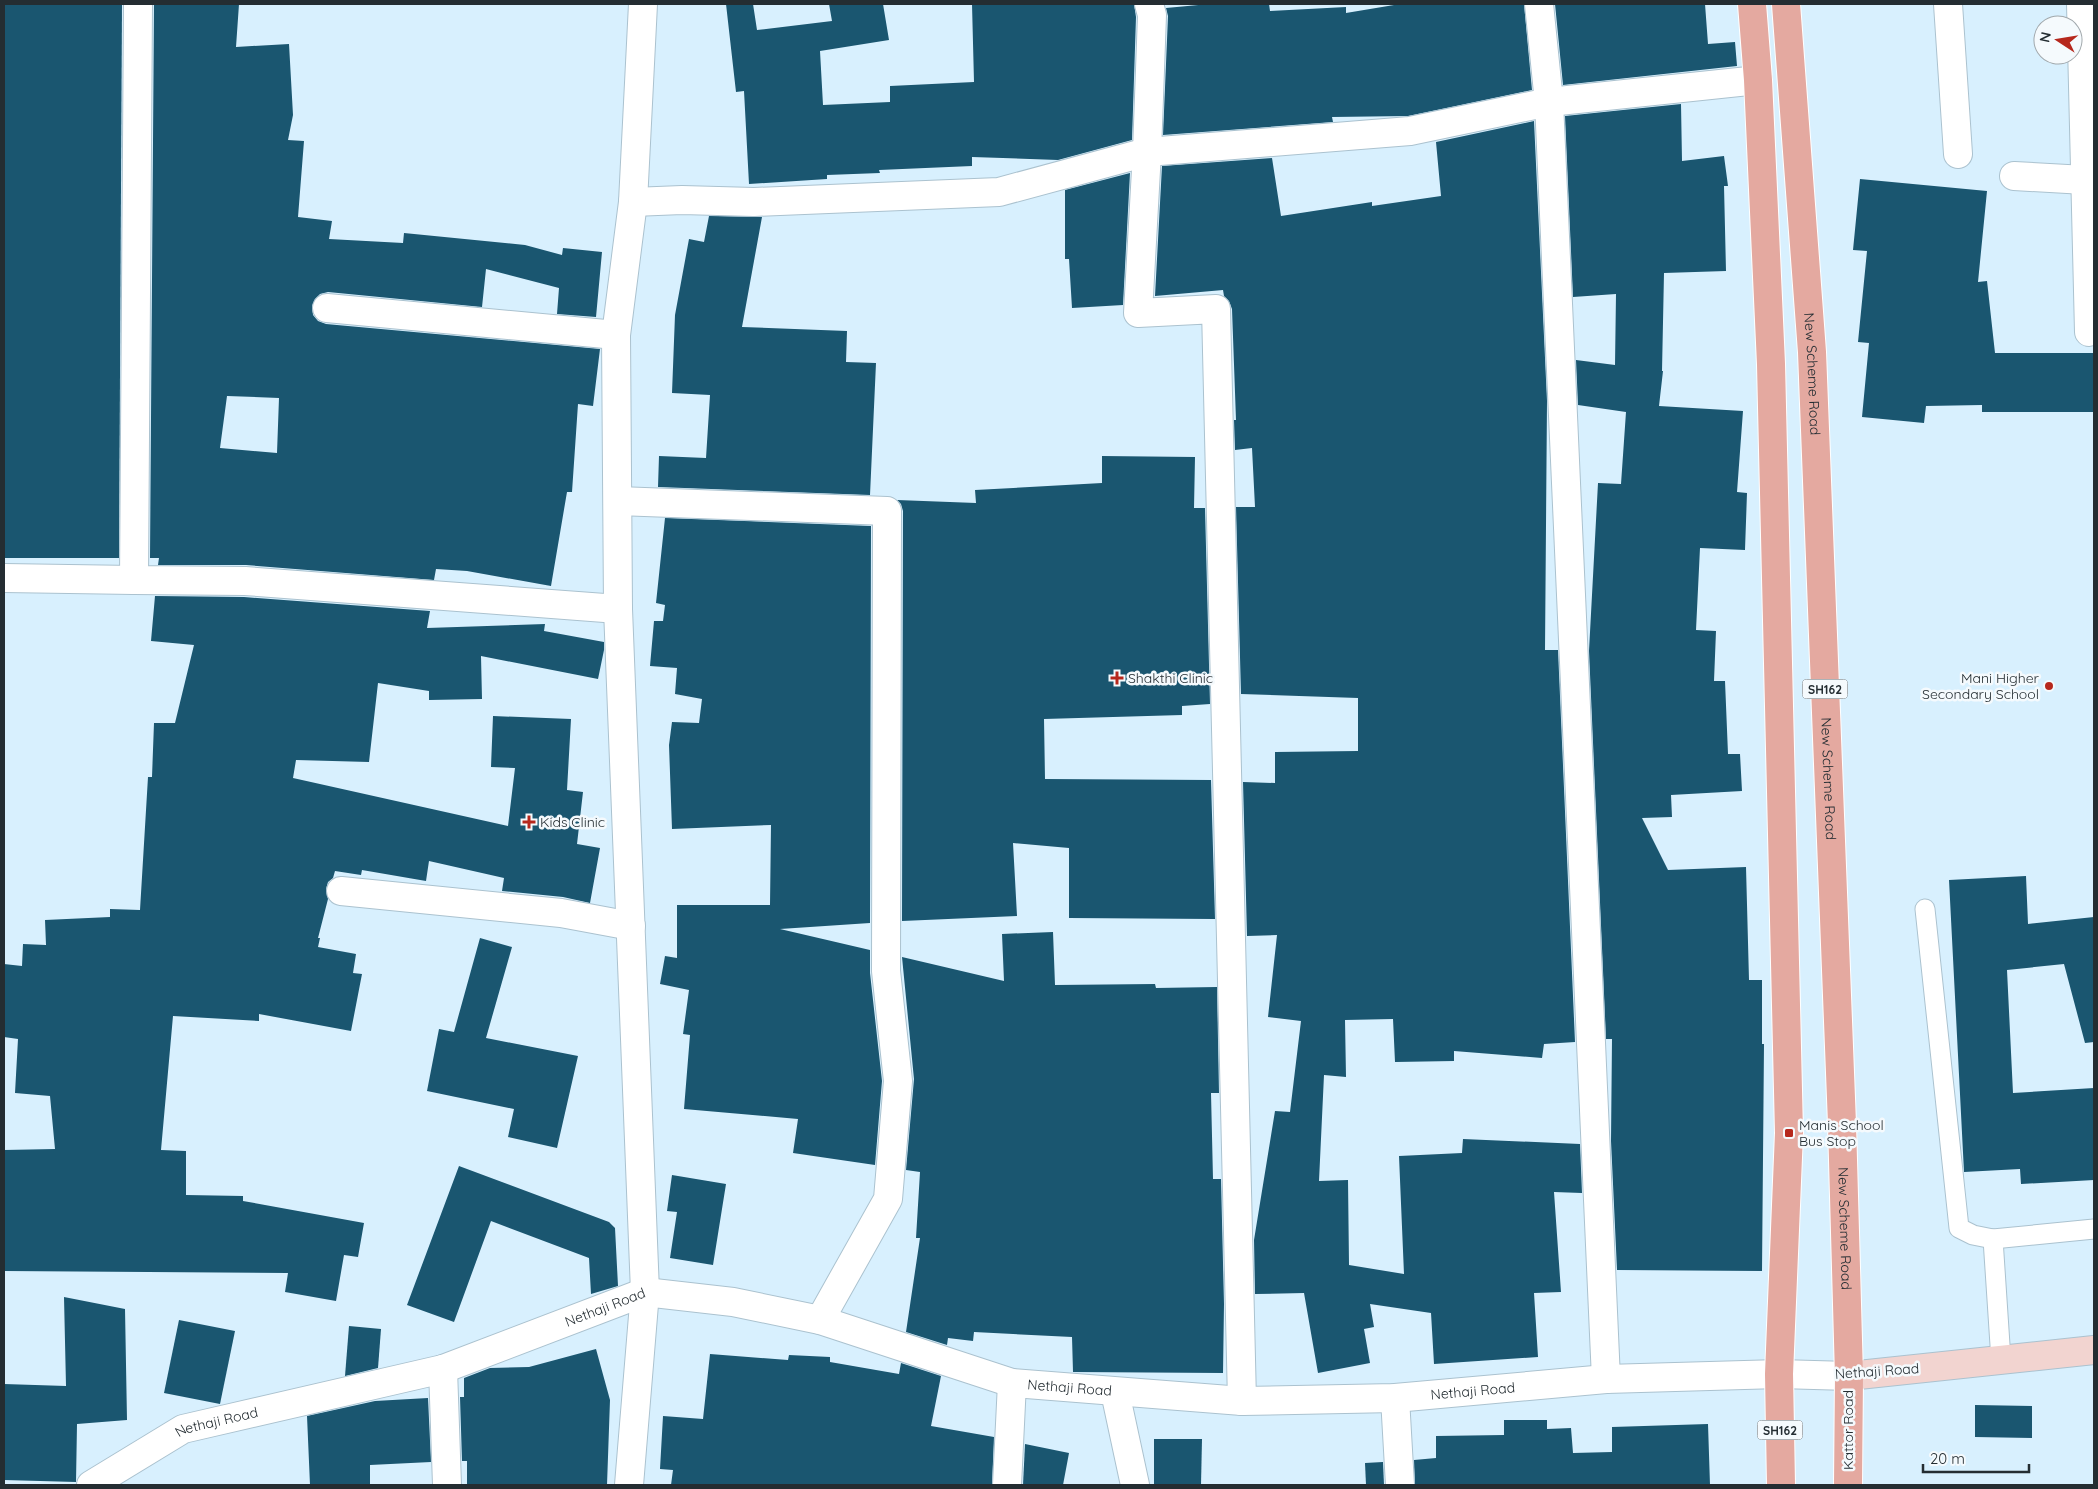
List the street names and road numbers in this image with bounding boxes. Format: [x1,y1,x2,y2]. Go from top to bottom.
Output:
street label: New Scheme Road [1800,312,1824,436]
road number: SH162 [1802,680,1848,699]
street label: New Scheme Road [1817,717,1840,840]
street label: New Scheme Road [1834,1167,1856,1290]
street label: Nethaji Road [562,1284,648,1331]
street label: Nethaji Road [1834,1359,1920,1383]
street label: Nethaji Road [1027,1375,1113,1400]
street label: Nethaji Road [1430,1378,1516,1404]
street label: Kattor Road [1839,1390,1857,1470]
street label: Nethaji Road [171,1403,260,1441]
road number: SH162 [1758,1420,1802,1440]

